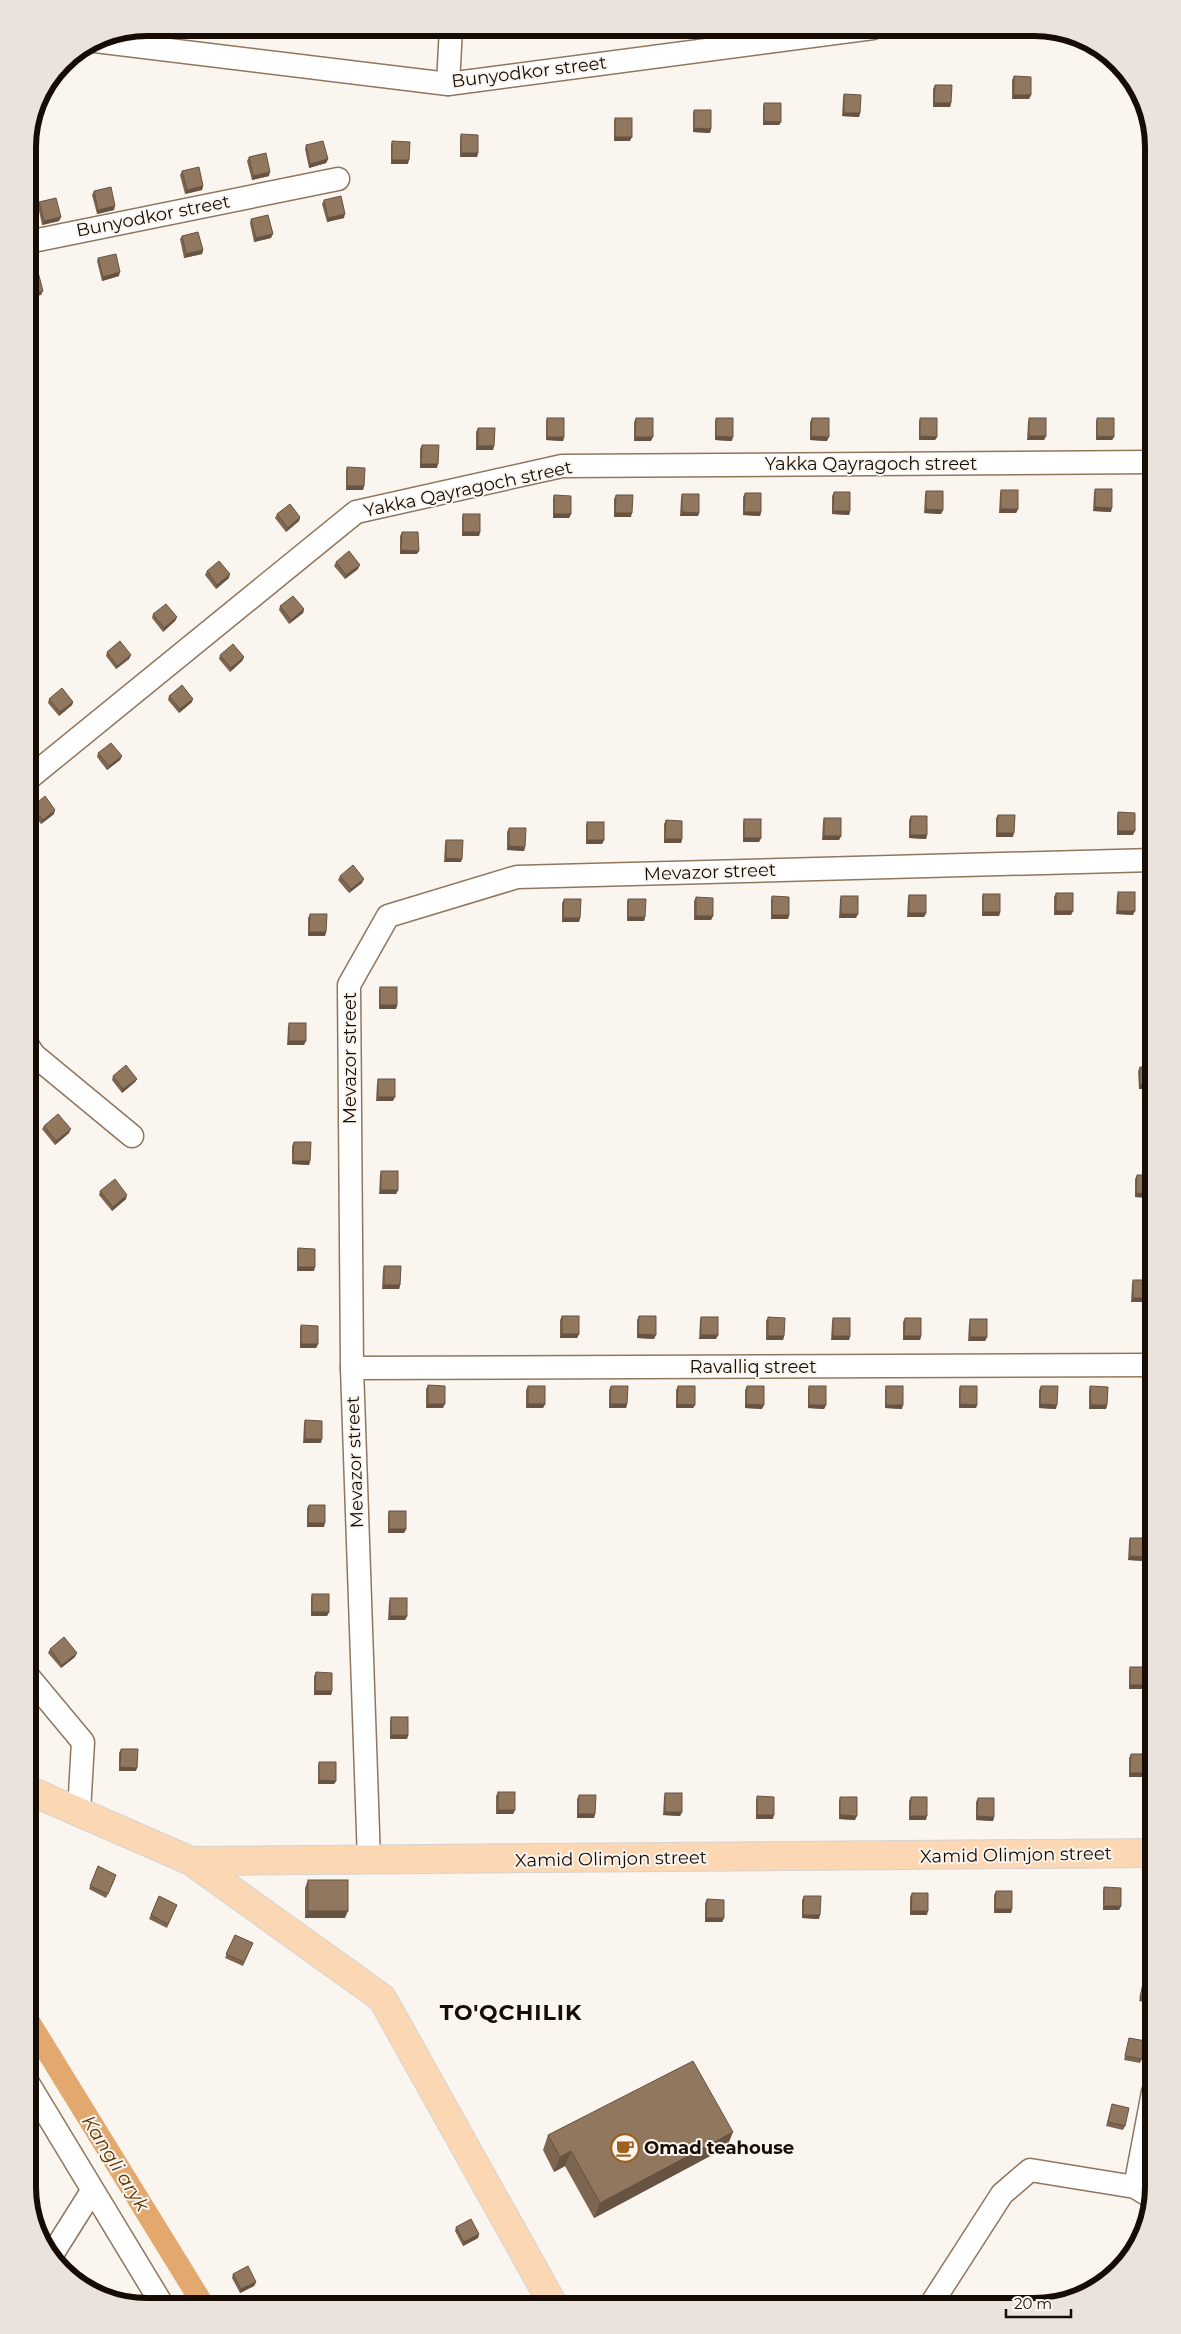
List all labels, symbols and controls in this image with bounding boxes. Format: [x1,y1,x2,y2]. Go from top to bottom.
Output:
street label: Bunyodkor street [450,52,608,92]
street label: Bunyodkor street [74,190,232,242]
street label: Yakka Qayragoch street [765,453,977,475]
street label: Yakka Qayragoch street [362,456,574,522]
street label: Mevazor street [644,859,776,885]
street label: Mevazor street [339,992,361,1124]
street label: Ravalliq street [690,1356,816,1378]
street label: Mevazor street [342,1396,368,1528]
street label: Xamid Olimjon street [920,1842,1112,1868]
street label: Xamid Olimjon street [515,1846,707,1872]
district label: TO'QCHILIK [440,1999,582,2026]
water label: Kangli aryk [77,2111,155,2216]
cafe icon: Omad teahouse [610,2133,640,2163]
place label: Omad teahouse [644,2137,794,2159]
scale bar [1006,2286,1071,2318]
text: 20 m [1014,2294,1052,2313]

